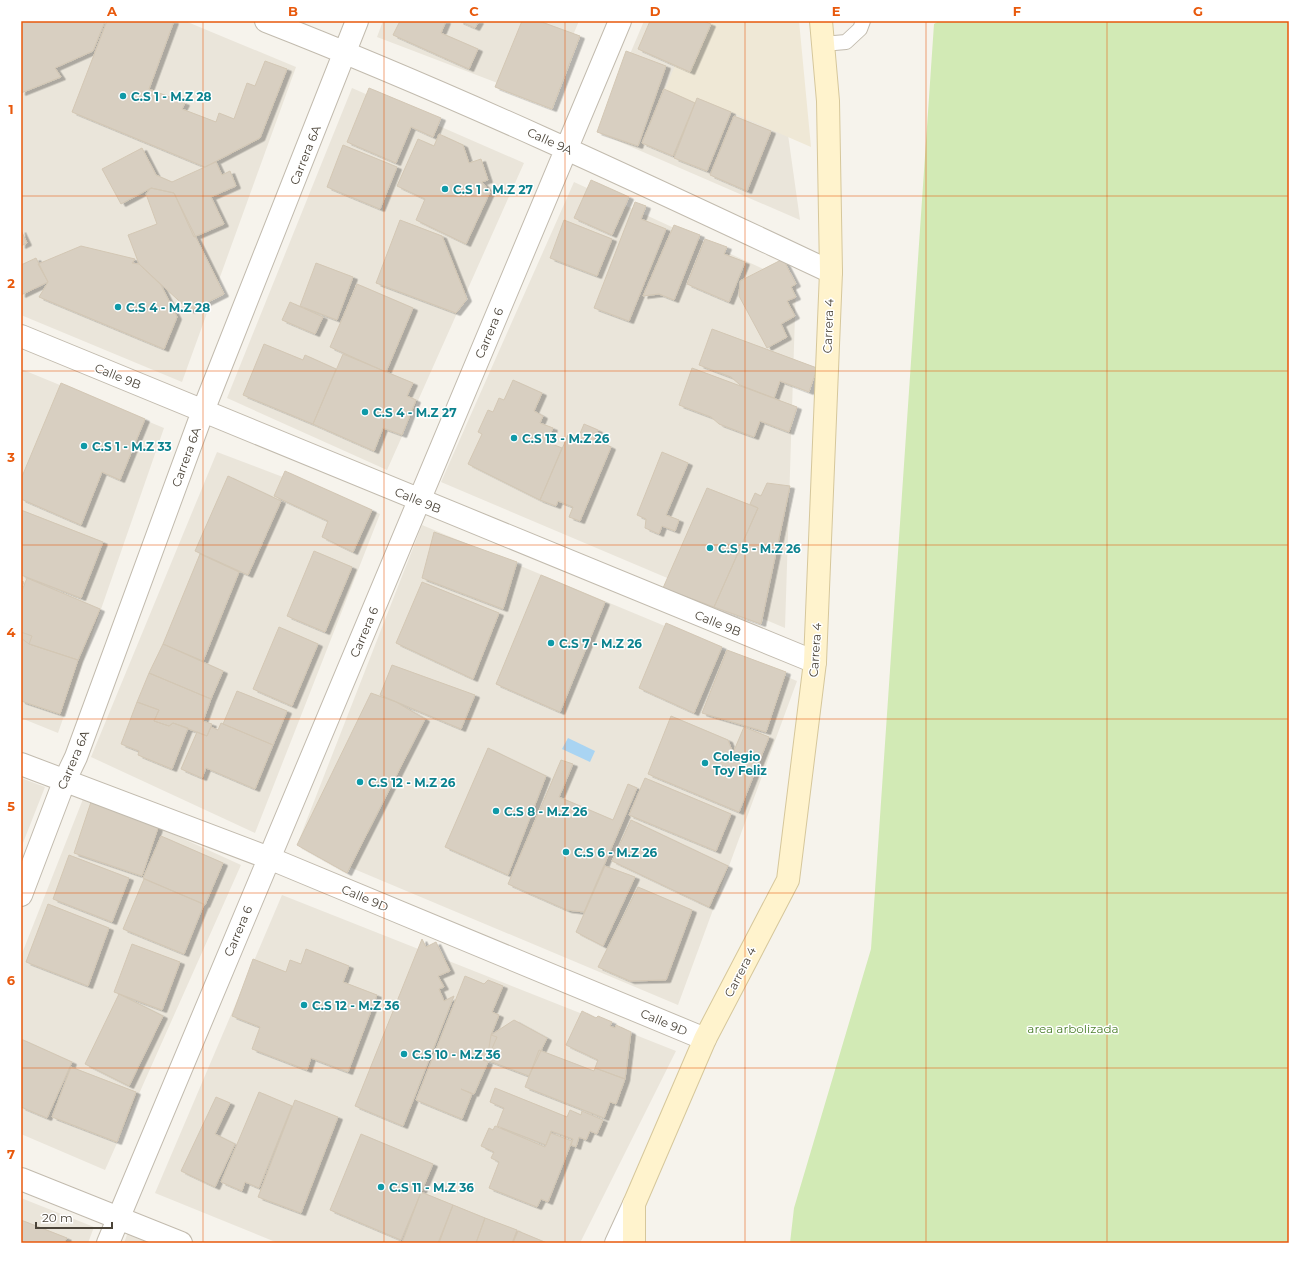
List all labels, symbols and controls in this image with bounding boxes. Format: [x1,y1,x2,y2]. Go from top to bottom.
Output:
text: A [106,3,118,19]
text: B [288,3,298,19]
text: C [469,3,479,19]
text: D [650,3,661,19]
text: E [832,3,841,19]
text: F [1013,3,1021,19]
text: G [1193,3,1203,19]
place label: C.S 1 - M.Z 28 [131,89,212,104]
marker: C.S 1 - M.Z 28 [118,91,128,101]
text: 1 [8,101,14,117]
street label: Carrera 6A [286,123,324,187]
street label: Calle 9A [525,124,575,158]
place label: C.S 1 - M.Z 27 [453,182,534,197]
marker: C.S 1 - M.Z 27 [440,184,450,194]
text: 2 [7,275,15,291]
street label: Carrera 4 [820,298,836,354]
place label: C.S 4 - M.Z 28 [126,300,210,315]
marker: C.S 4 - M.Z 28 [113,302,123,312]
street label: Carrera 6 [472,305,506,361]
street label: Calle 9B [93,360,143,392]
place label: C.S 4 - M.Z 27 [373,405,457,420]
marker: C.S 4 - M.Z 27 [360,407,370,417]
street label: Carrera 6A [168,425,204,489]
place label: C.S 13 - M.Z 26 [522,431,610,446]
marker: C.S 13 - M.Z 26 [509,433,519,443]
place label: C.S 1 - M.Z 33 [92,439,172,454]
marker: C.S 1 - M.Z 33 [79,441,89,451]
text: 3 [6,449,15,465]
street label: Calle 9B [393,484,443,516]
place label: C.S 5 - M.Z 26 [718,541,801,556]
marker: C.S 5 - M.Z 26 [705,543,715,553]
street label: Carrera 6 [347,604,381,660]
street label: Calle 9B [693,607,743,639]
street label: Carrera 4 [806,622,824,678]
text: 4 [7,624,16,640]
place label: C.S 7 - M.Z 26 [559,636,642,651]
marker: C.S 7 - M.Z 26 [546,638,556,648]
street label: Carrera 6A [54,728,92,792]
place label: Colegio Toy Feliz [713,749,767,778]
marker: Colegio Toy Feliz [700,758,710,768]
place label: C.S 12 - M.Z 26 [368,775,456,790]
marker: C.S 12 - M.Z 26 [355,777,365,787]
text: 5 [7,798,15,814]
place label: C.S 8 - M.Z 26 [504,804,588,819]
marker: C.S 8 - M.Z 26 [491,806,501,816]
place label: C.S 6 - M.Z 26 [574,845,658,860]
marker: C.S 6 - M.Z 26 [561,847,571,857]
street label: Calle 9D [339,881,391,915]
street label: Carrera 6 [221,903,255,959]
street label: Carrera 4 [721,944,759,1000]
text: 6 [7,972,16,988]
place label: C.S 12 - M.Z 36 [312,998,400,1013]
marker: C.S 12 - M.Z 36 [299,1000,309,1010]
street label: Calle 9D [638,1005,690,1039]
park label: area arbolizada [1027,1021,1119,1036]
place label: C.S 10 - M.Z 36 [412,1047,501,1062]
marker: C.S 10 - M.Z 36 [399,1049,409,1059]
text: 7 [7,1146,15,1162]
place label: C.S 11 - M.Z 36 [389,1180,474,1195]
marker: C.S 11 - M.Z 36 [376,1182,386,1192]
scale bar [36,1204,112,1230]
text: 20 m [42,1210,73,1225]

